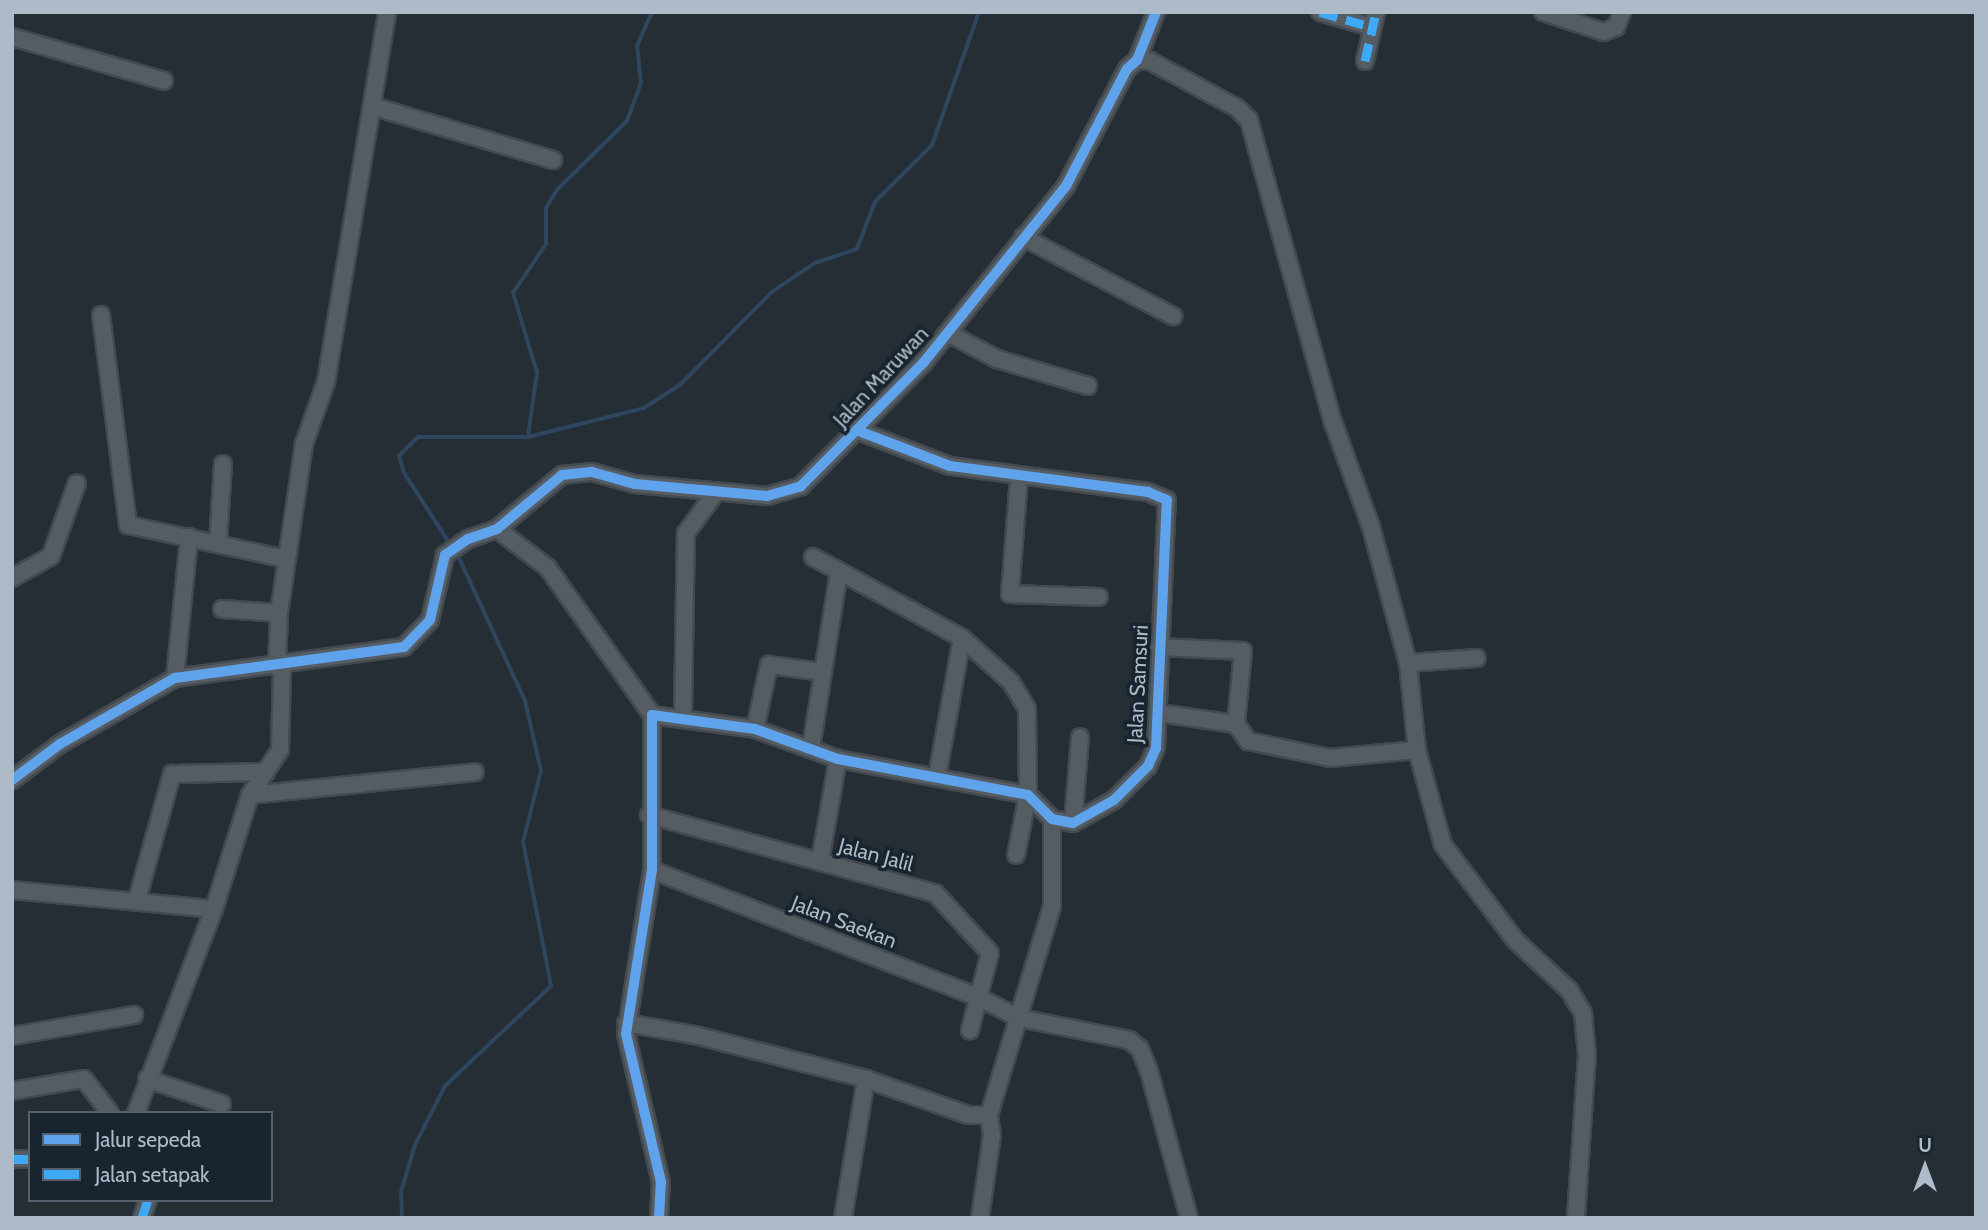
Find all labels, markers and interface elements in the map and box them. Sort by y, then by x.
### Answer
street label: Jalan Maruwan [828,321,934,433]
street label: Jalan Samsuri [1122,624,1154,744]
street label: Jalan Jalil [836,833,916,877]
street label: Jalan Saekan [788,890,900,954]
legend [28,1111,273,1202]
text: Jalur sepeda [95,1127,201,1152]
north arrow [1890,1132,1960,1202]
text: U [1918,1134,1932,1157]
text: Jalan setapak [95,1162,210,1187]

